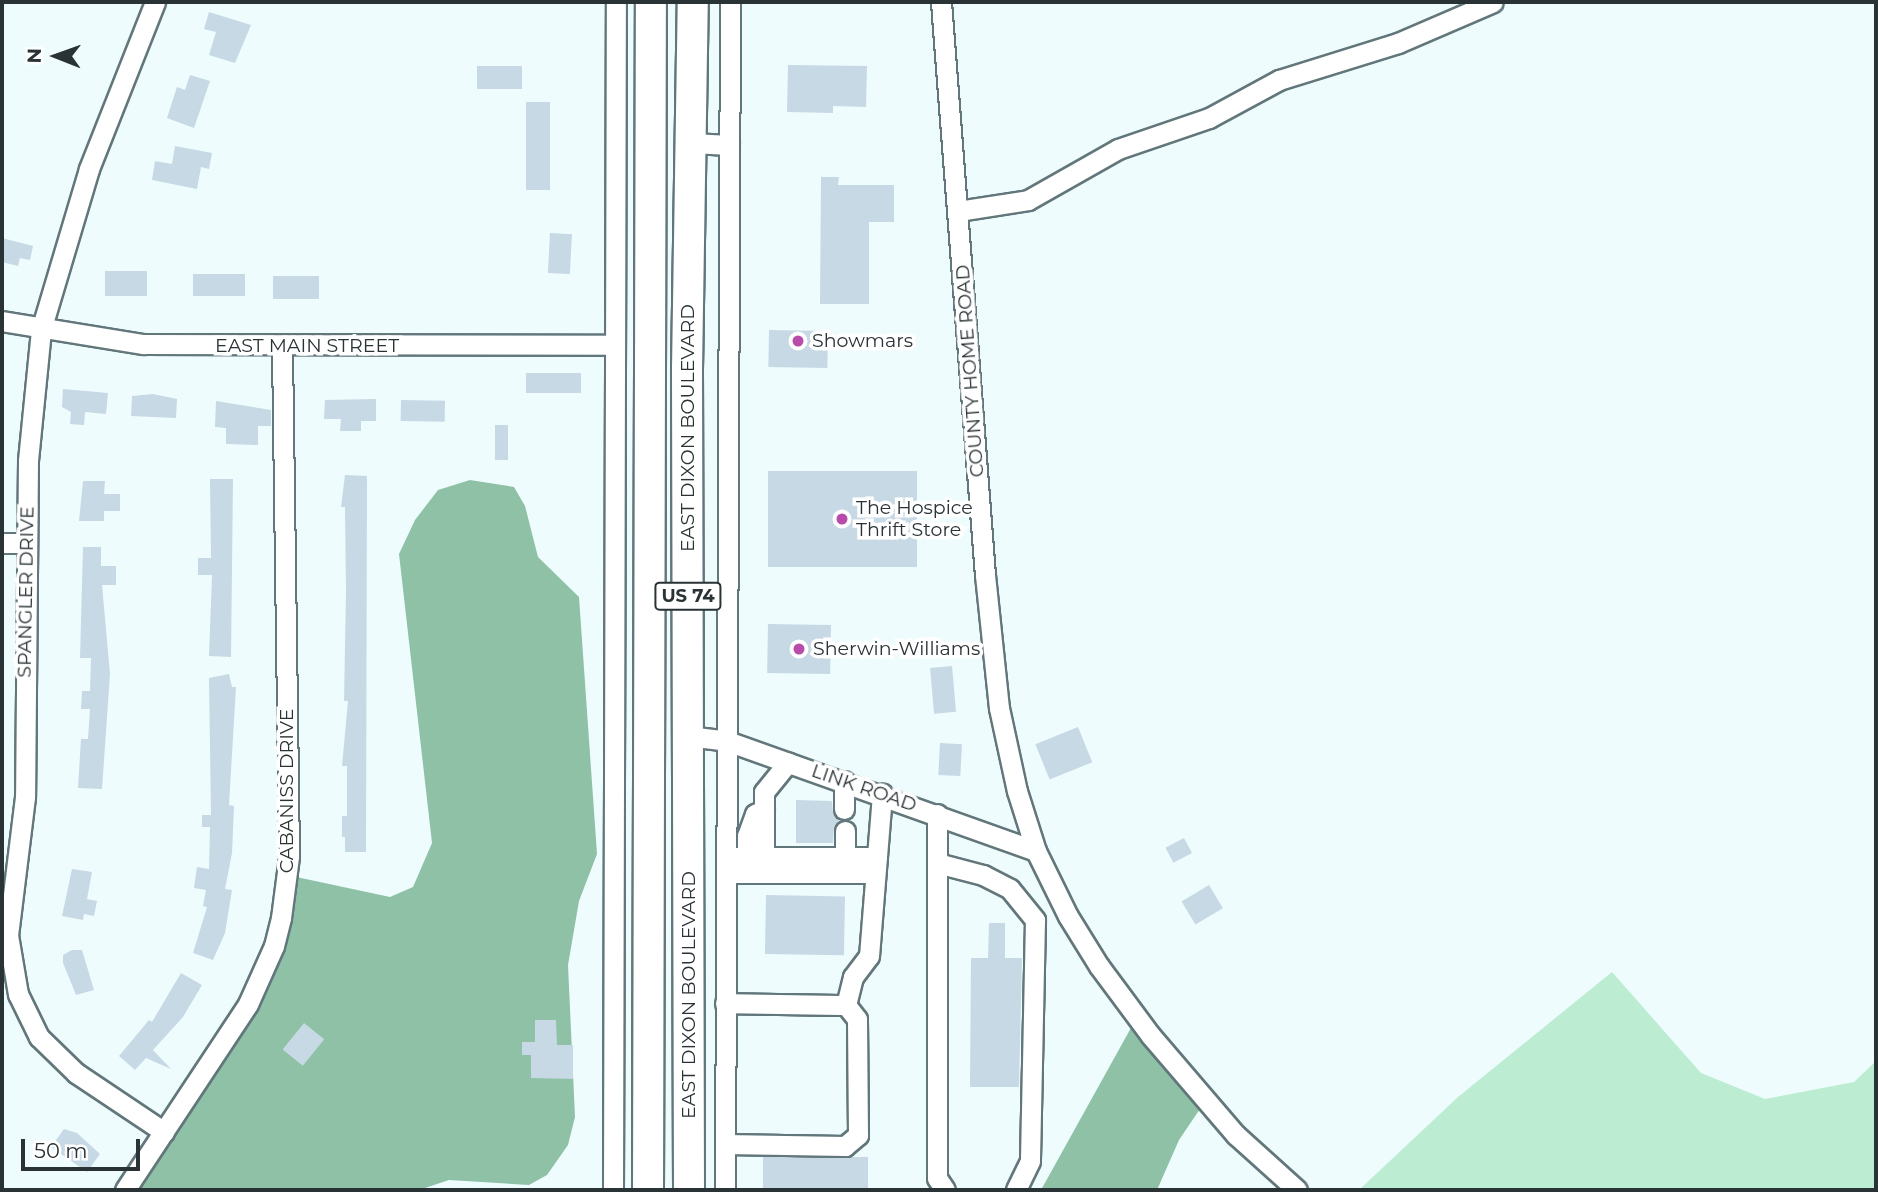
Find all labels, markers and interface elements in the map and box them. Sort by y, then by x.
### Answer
north arrow [21,21,91,91]
text: N [23,48,46,64]
street label: COUNTY HOME ROAD [951,264,989,478]
street label: EAST DIXON BOULEVARD [677,304,699,552]
place label: Showmars [812,330,913,352]
marker: Showmars [790,333,806,349]
street label: EAST MAIN STREET [215,335,399,357]
place label: The Hospice Thrift Store [856,497,973,541]
street label: SPANGLER DRIVE [13,506,39,678]
marker: The Hospice Thrift Store [834,511,850,527]
road number: US 74 [653,582,723,610]
place label: Sherwin-Williams [813,638,980,660]
marker: Sherwin-Williams [791,641,807,657]
street label: CABANISS DRIVE [276,709,298,873]
street label: LINK ROAD [808,759,920,817]
street label: EAST DIXON BOULEVARD [678,871,700,1119]
scale bar [24,1126,144,1170]
text: 50 m [34,1138,88,1163]

